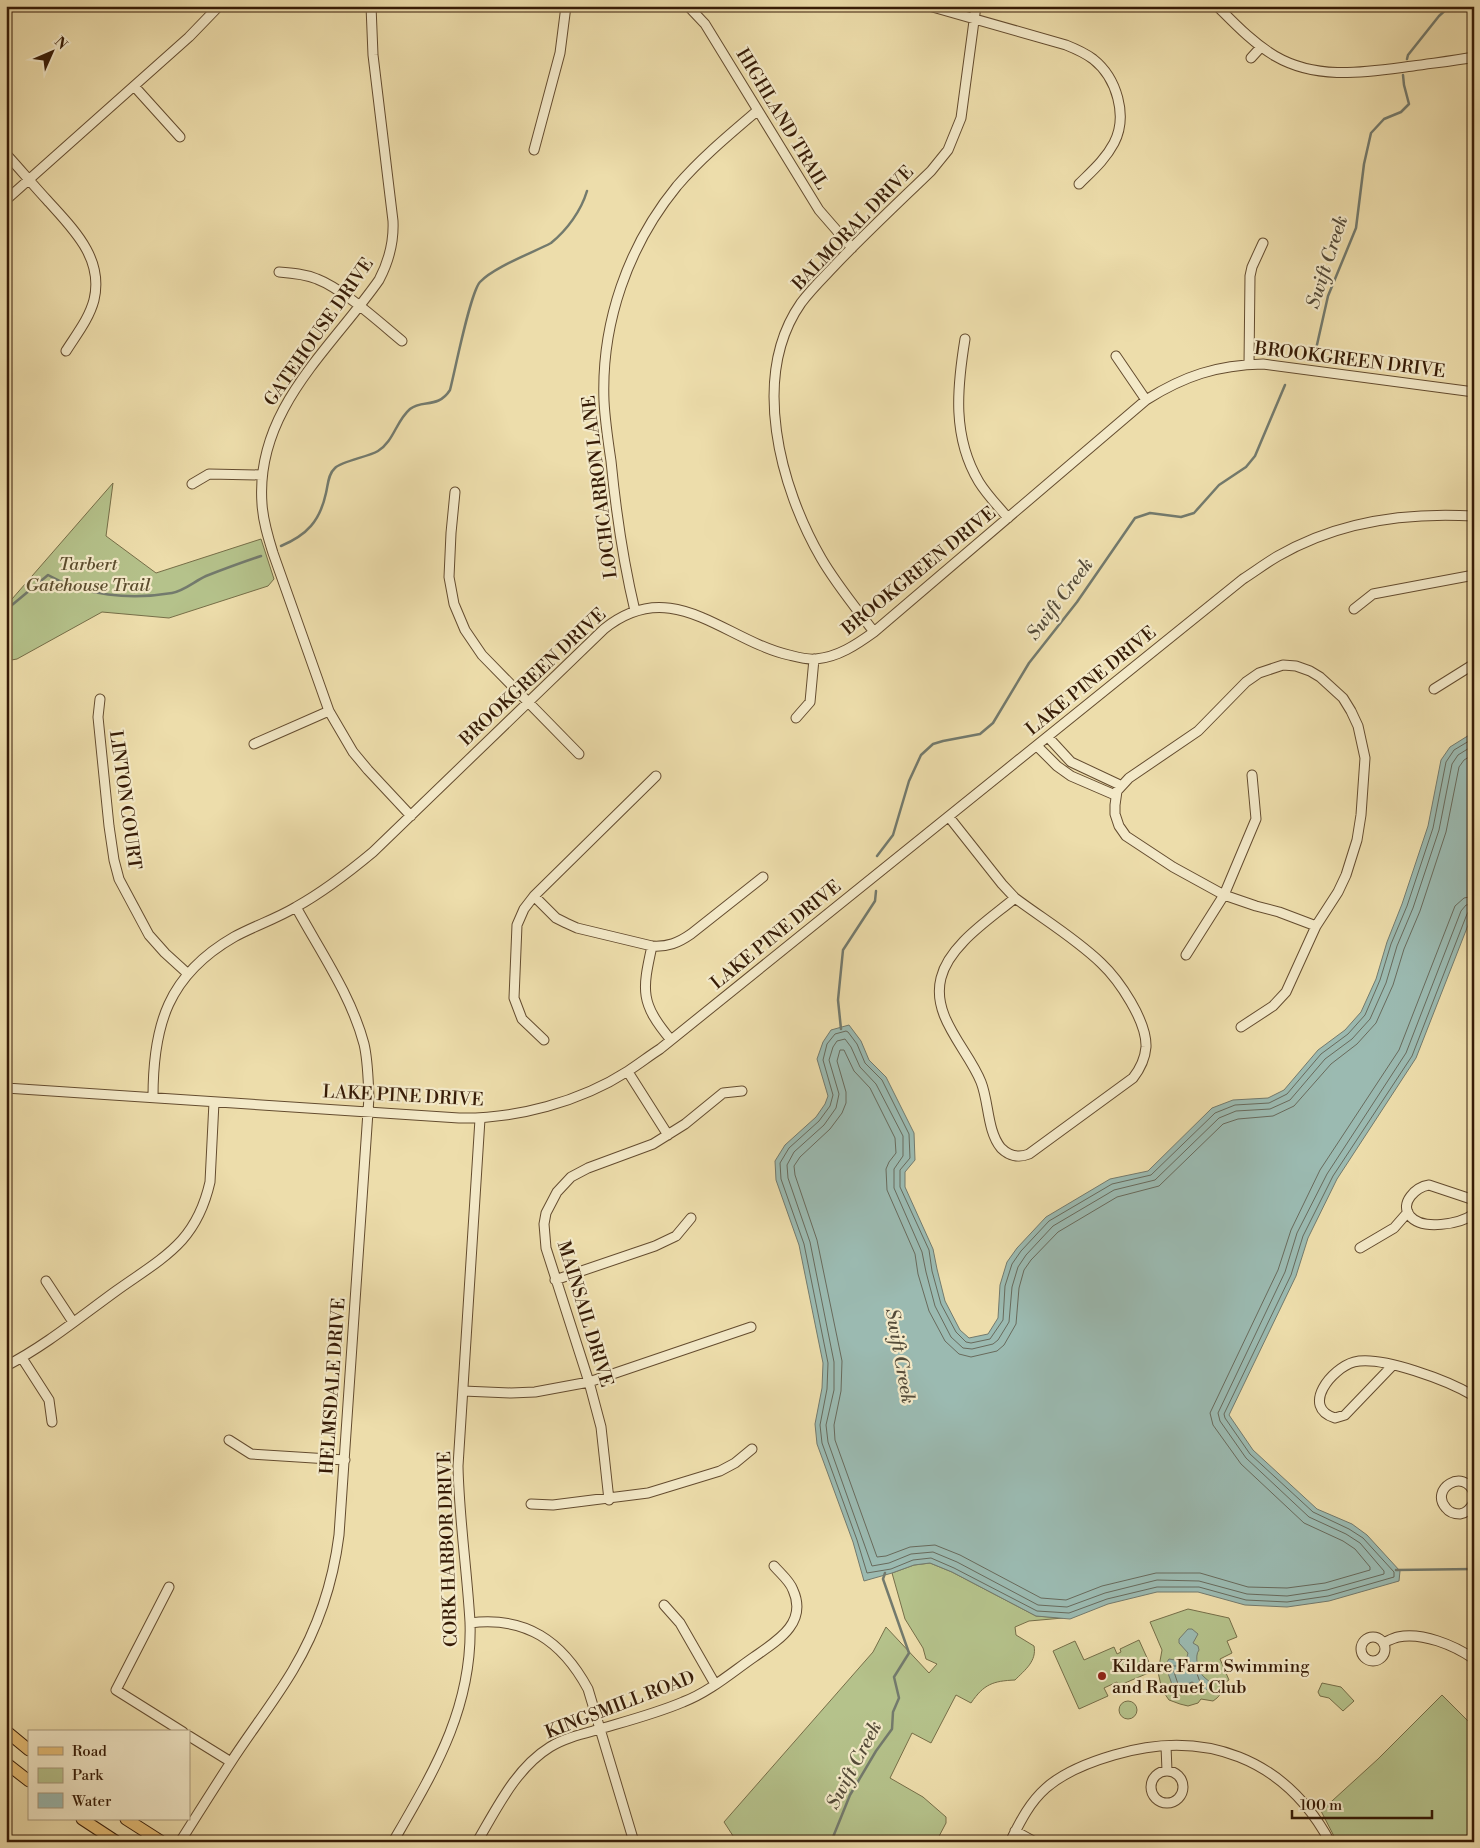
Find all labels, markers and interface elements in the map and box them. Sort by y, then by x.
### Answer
north arrow [28,28,78,78]
text: N [50,33,71,54]
street label: HIGHLAND TRAIL [731,44,833,194]
street label: BALMORAL DRIVE [787,161,919,296]
water label: Swift Creek [1301,212,1353,312]
street label: GATEHOUSE DRIVE [259,253,379,411]
street label: BROOKGREEN DRIVE [1252,337,1447,383]
street label: LOCHCARRON LANE [577,394,623,580]
street label: BROOKGREEN DRIVE [836,502,1001,641]
park label: Tarbert Gatehouse Trail [25,553,151,597]
water label: Swift Creek [1021,553,1099,645]
street label: BROOKGREEN DRIVE [454,603,611,752]
street label: LAKE PINE DRIVE [1021,621,1161,741]
street label: LINTON COURT [104,729,146,871]
street label: LAKE PINE DRIVE [706,875,846,995]
street label: LAKE PINE DRIVE [322,1080,484,1112]
street label: MAINSAIL DRIVE [552,1238,618,1390]
street label: HELMSDALE DRIVE [315,1297,351,1475]
water label: Swift Creek [880,1306,920,1406]
street label: CORK HARBOR DRIVE [433,1451,463,1647]
place label: Kildare Farm Swimming and Raquet Club [1112,1655,1310,1699]
street label: KINGSMILL ROAD [542,1666,698,1744]
marker: Kildare Farm Swimming and Raquet Club [1096,1670,1108,1682]
water label: Swift Creek [821,1717,887,1813]
legend [28,1730,190,1820]
text: Road [72,1742,107,1761]
text: Park [72,1766,104,1785]
scale bar [1292,1788,1432,1820]
text: Water [71,1792,112,1811]
text: 100 m [1300,1796,1342,1815]

